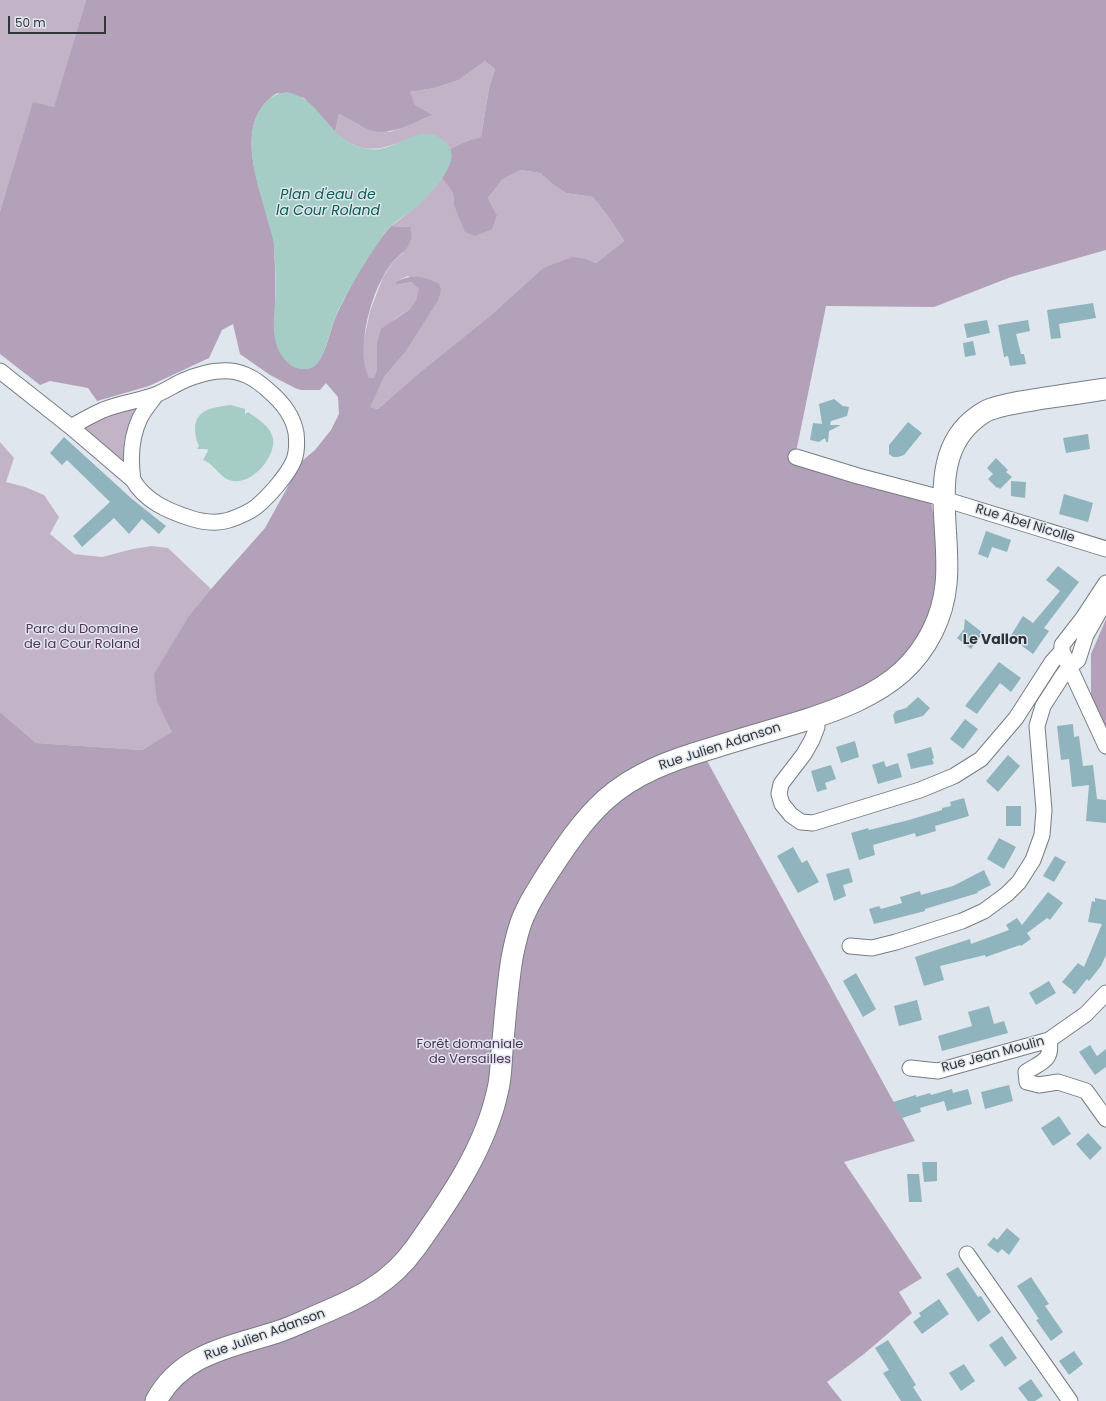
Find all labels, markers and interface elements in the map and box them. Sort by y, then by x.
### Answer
scale bar [10,8,108,34]
text: 50 m [15,14,46,31]
water label: Plan d'eau de la Cour Roland [276,187,380,220]
street label: Rue Abel Nicolle [973,501,1077,547]
park label: Parc du Domaine de la Cour Roland [24,622,140,653]
district label: Le Vallon [963,632,1027,648]
street label: Rue Julien Adanson [657,720,783,774]
street label: Rue Jean Moulin [940,1034,1046,1076]
park label: Forêt domaniale de Versailles [417,1037,523,1068]
street label: Rue Julien Adanson [203,1306,327,1364]

